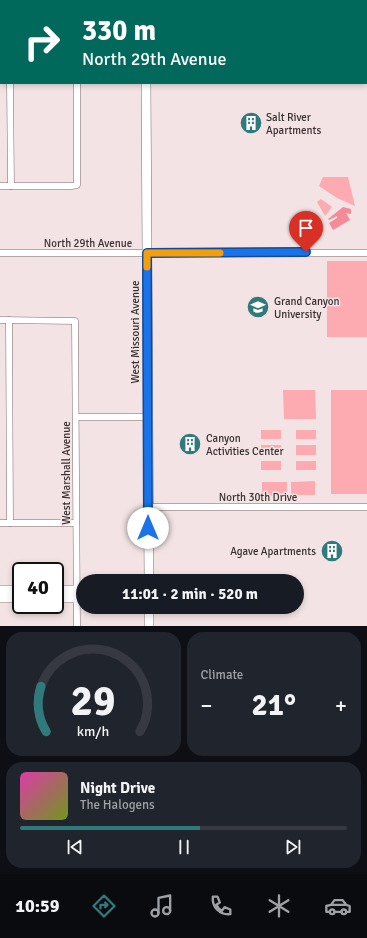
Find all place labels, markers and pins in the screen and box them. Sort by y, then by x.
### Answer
building icon: Salt River Apartments [238,110,264,136]
place label: Salt River Apartments [266,111,321,137]
pin [289,211,323,252]
school or university icon: Grand Canyon University [245,294,271,320]
place label: Grand Canyon University [274,295,340,321]
building icon: Canyon Activities Center [177,431,203,457]
place label: Canyon Activities Center [206,432,283,458]
building icon: Agave Apartments [319,538,345,564]
place label: Agave Apartments [230,545,316,558]

